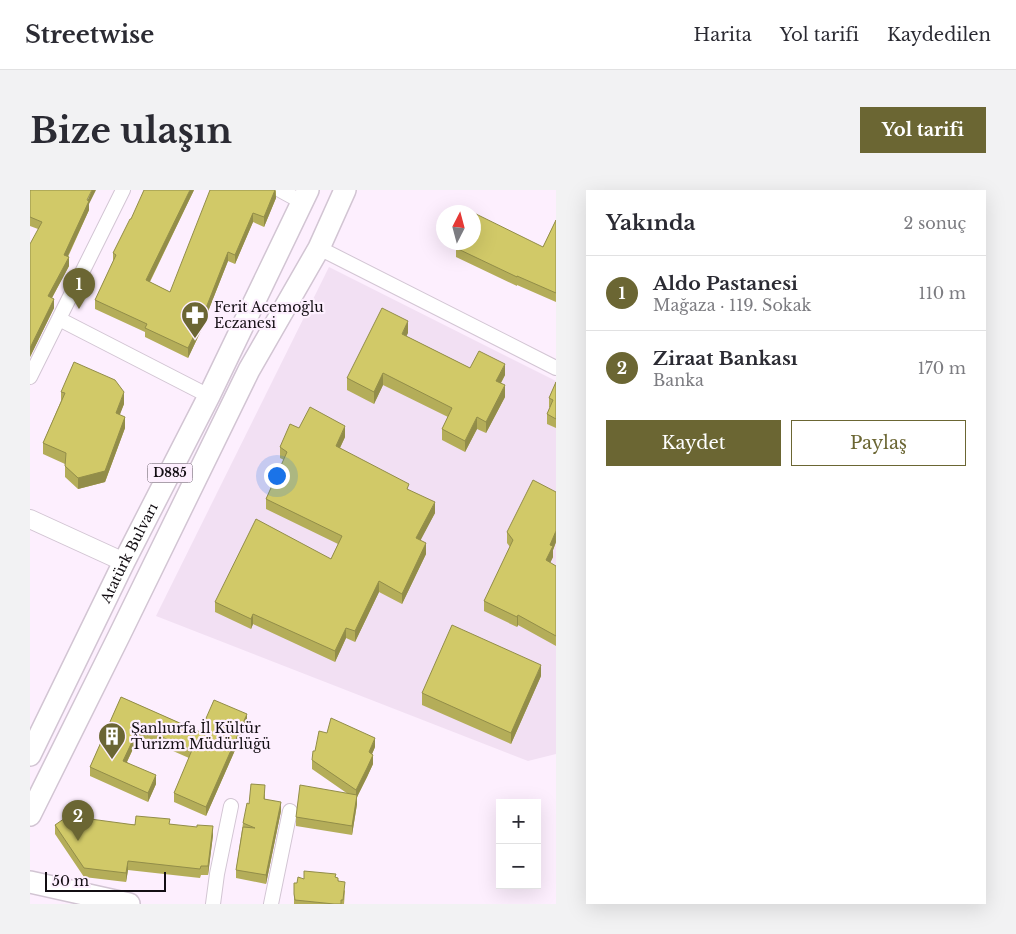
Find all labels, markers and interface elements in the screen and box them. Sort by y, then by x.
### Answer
text: Streetwise [25,20,154,49]
text: Harita [694,24,752,46]
text: Yol tarifi [780,24,859,46]
text: Kaydedilen [887,24,991,46]
button: Yol tarifi [860,107,986,153]
text: Bize ulaşın [30,109,232,152]
north arrow [436,205,481,250]
text: Yakında [606,210,696,236]
text: 2 sonuç [904,213,966,233]
pin: 1 [63,268,95,309]
text: Aldo Pastanesi [653,272,798,295]
text: 1 [619,283,625,303]
text: 110 m [919,283,966,303]
text: Mağaza · 119. Sokak [653,295,811,315]
place label: Ferit Acemoğlu Eczanesi [214,298,324,332]
pharmacy icon: Ferit Acemoğlu Eczanesi [180,300,210,339]
text: Ziraat Bankası [653,347,798,370]
text: 2 [617,358,627,378]
text: 170 m [918,358,966,378]
text: Banka [653,370,704,390]
button: Kaydet [606,420,781,466]
button: Paylaş [791,420,966,466]
your location [264,463,290,489]
road number: D885 [148,464,192,482]
street label: Atatürk Bulvarı [96,500,162,607]
place label: Şanlıurfa İl Kültür Turizm Müdürlüğü [131,719,271,753]
building icon: Şanlıurfa İl Kültür Turizm Müdürlüğü [97,721,127,760]
map controls [496,799,541,889]
button: + [496,799,541,844]
pin: 2 [62,800,94,841]
button: − [496,844,541,889]
scale bar [45,869,166,892]
text: 50 m [52,872,89,890]

